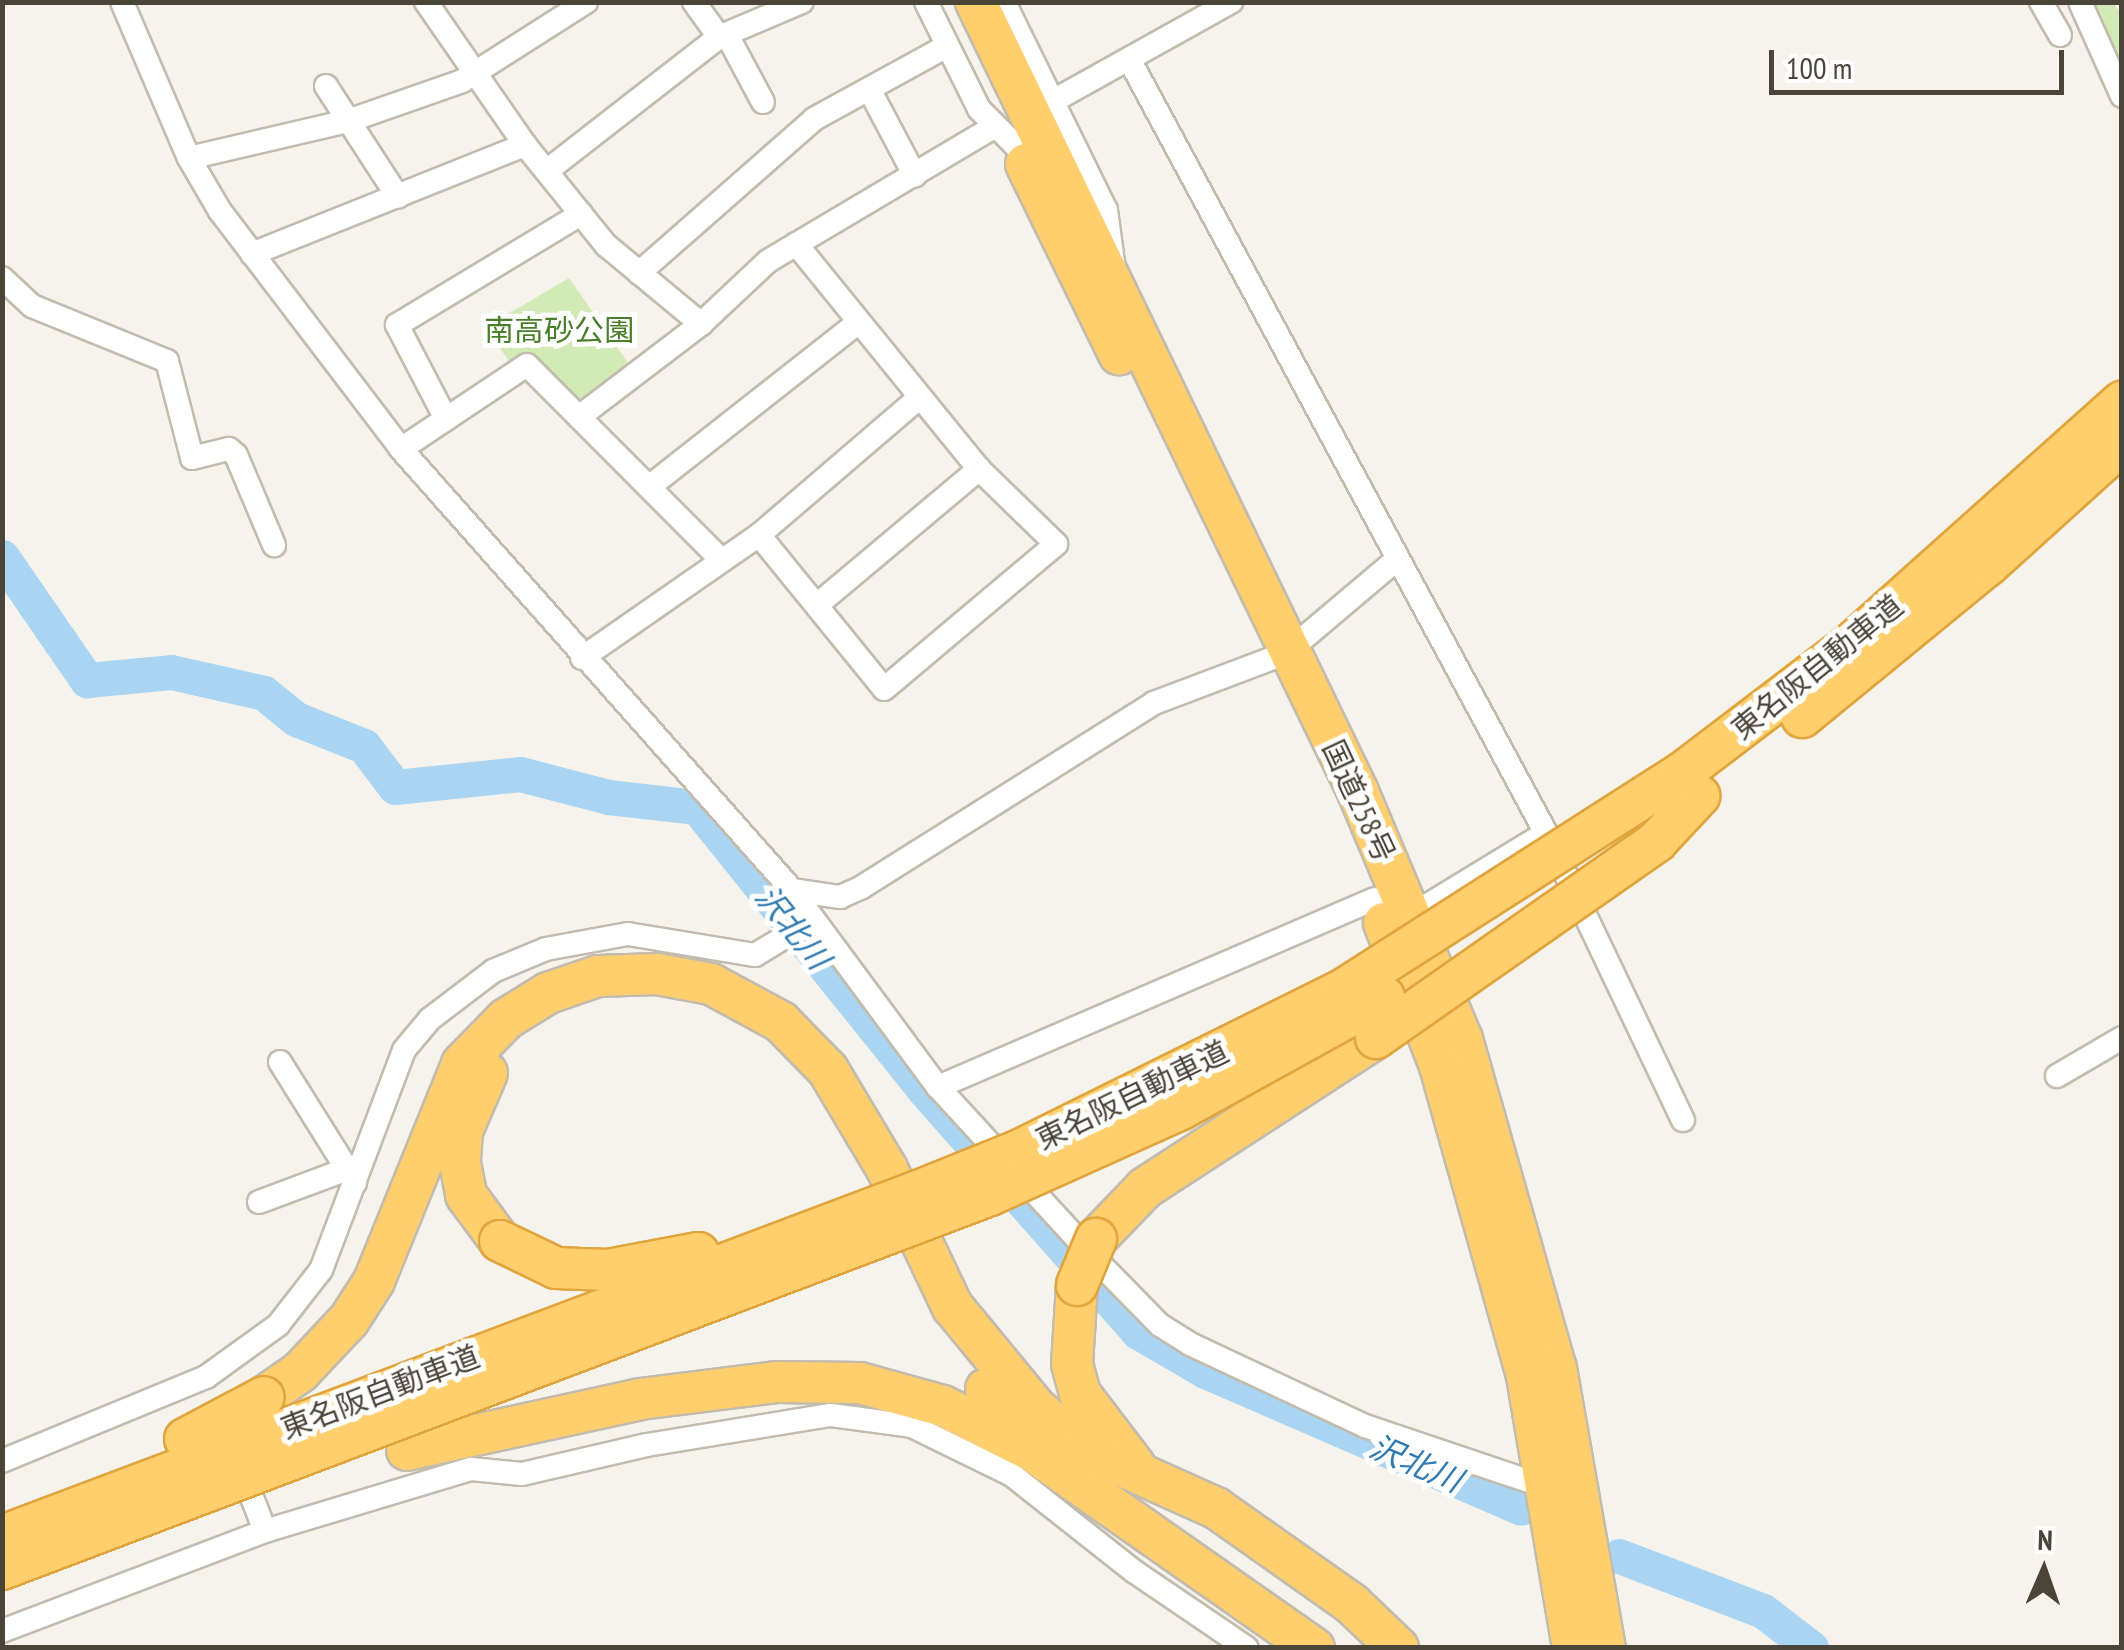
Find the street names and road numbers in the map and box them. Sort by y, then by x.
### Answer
street label: 東名阪自動車道 [1724,587,1910,747]
street label: 国道258号 [1315,734,1403,868]
street label: 東名阪自動車道 [1030,1033,1234,1157]
street label: 東名阪自動車道 [276,1338,484,1446]

